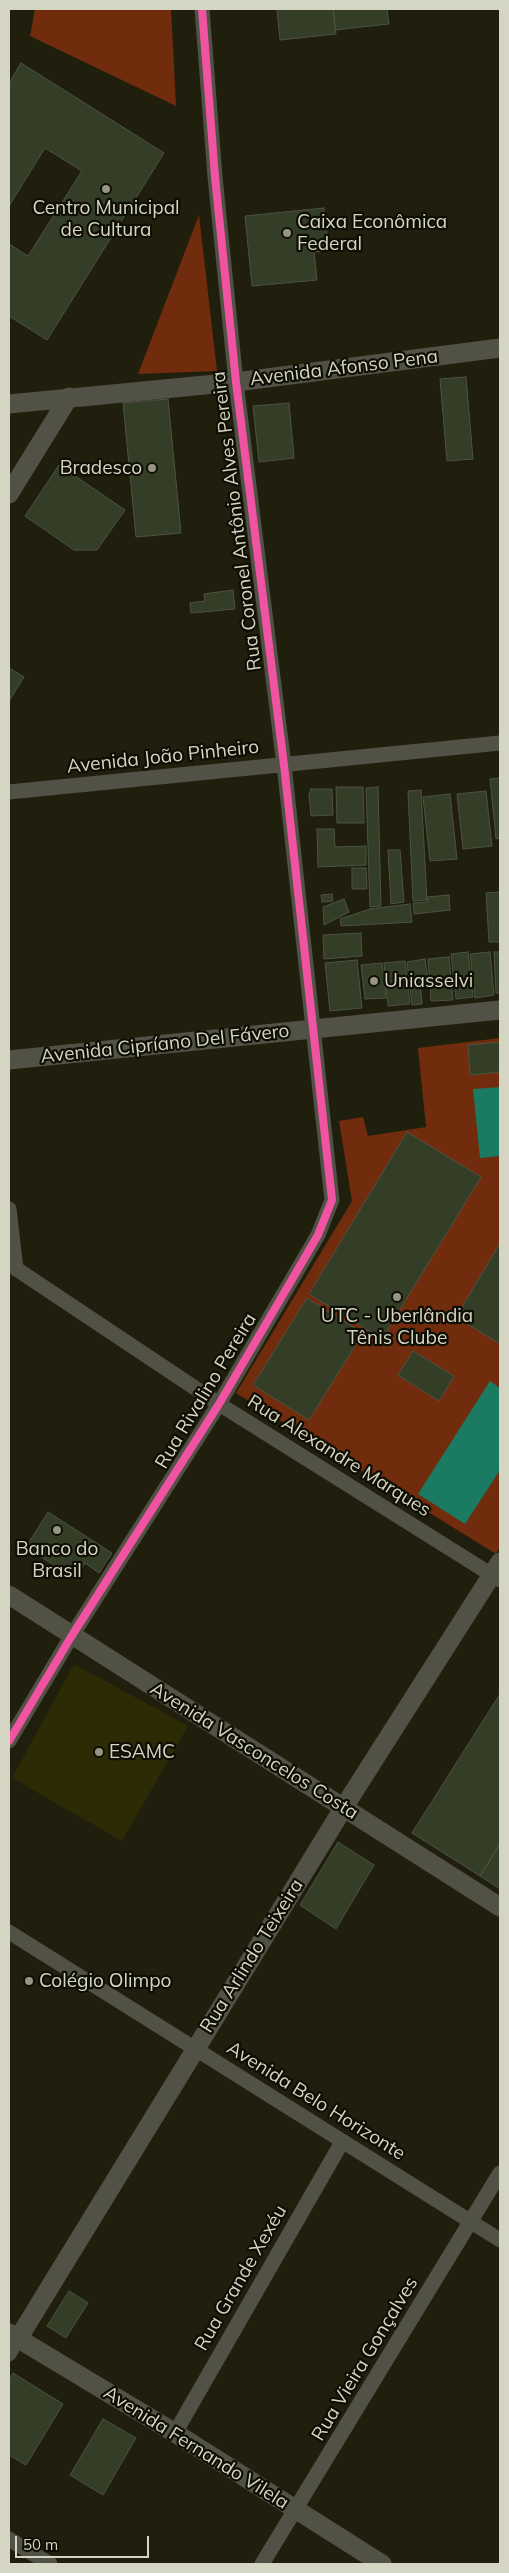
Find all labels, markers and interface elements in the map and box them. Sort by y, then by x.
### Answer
marker: Centro Municipal de Cultura [100,183,112,195]
place label: Centro Municipal de Cultura [32,197,180,241]
place label: Caixa Econômica Federal [297,211,447,255]
marker: Caixa Econômica Federal [281,227,293,239]
street label: Avenida Afonso Pena [249,345,439,391]
street label: Rua Coronel Antônio Alves Pereira [207,370,267,672]
place label: Bradesco [60,457,142,479]
marker: Bradesco [146,462,158,474]
street label: Avenida João Pinheiro [66,736,260,778]
place label: Uniasselvi [384,970,473,992]
marker: Uniasselvi [368,975,380,987]
street label: Avenida Cipríano Del Fávero [40,1020,290,1068]
marker: UTC - Uberlândia Tênis Clube [391,1291,403,1303]
place label: UTC - Uberlândia Tênis Clube [321,1305,473,1349]
street label: Rua Rivalino Pereira [151,1309,261,1473]
street label: Rua Alexandre Marques [243,1390,435,1522]
marker: Banco do Brasil [51,1524,63,1536]
place label: Banco do Brasil [16,1538,98,1582]
street label: Avenida Vasconcelos Costa [146,1677,362,1825]
place label: ESAMC [109,1741,175,1763]
marker: ESAMC [93,1746,105,1758]
street label: Rua Arlindo Teixeira [196,1875,308,2037]
place label: Colégio Olimpo [39,1970,171,1992]
marker: Colégio Olimpo [23,1975,35,1987]
street label: Avenida Belo Horizonte [223,2037,409,2165]
street label: Rua Grande Xexéu [190,2201,292,2355]
street label: Rua Vieira Gonçalves [307,2273,423,2445]
street label: Avenida Fernando Vilela [99,2382,293,2514]
scale bar [18,2526,151,2558]
text: 50 m [23,2535,58,2554]

